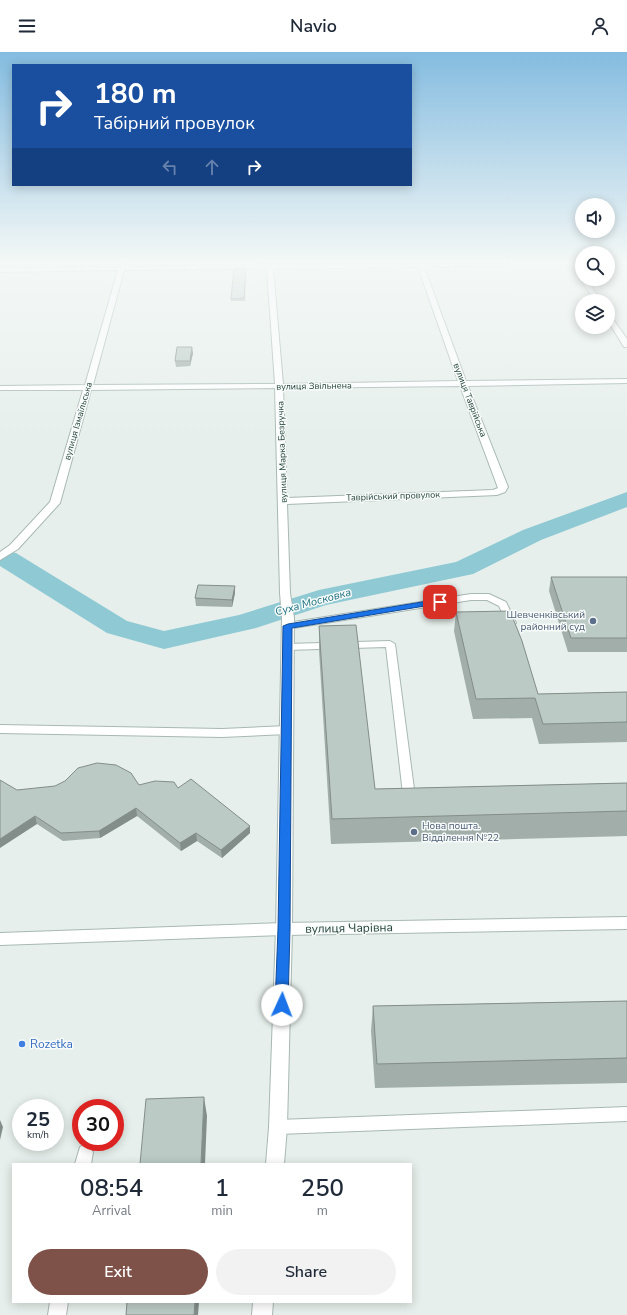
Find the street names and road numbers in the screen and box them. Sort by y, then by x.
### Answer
street label: вулиця Таврійська [450,361,490,439]
street label: вулиця Звільнена [276,379,352,393]
street label: вулиця Ізмаїльська [61,380,95,461]
street label: вулиця Марка Безручка [274,401,290,503]
street label: Таврійський провулок [346,488,440,504]
street label: вулиця Чарівна [305,919,393,937]

